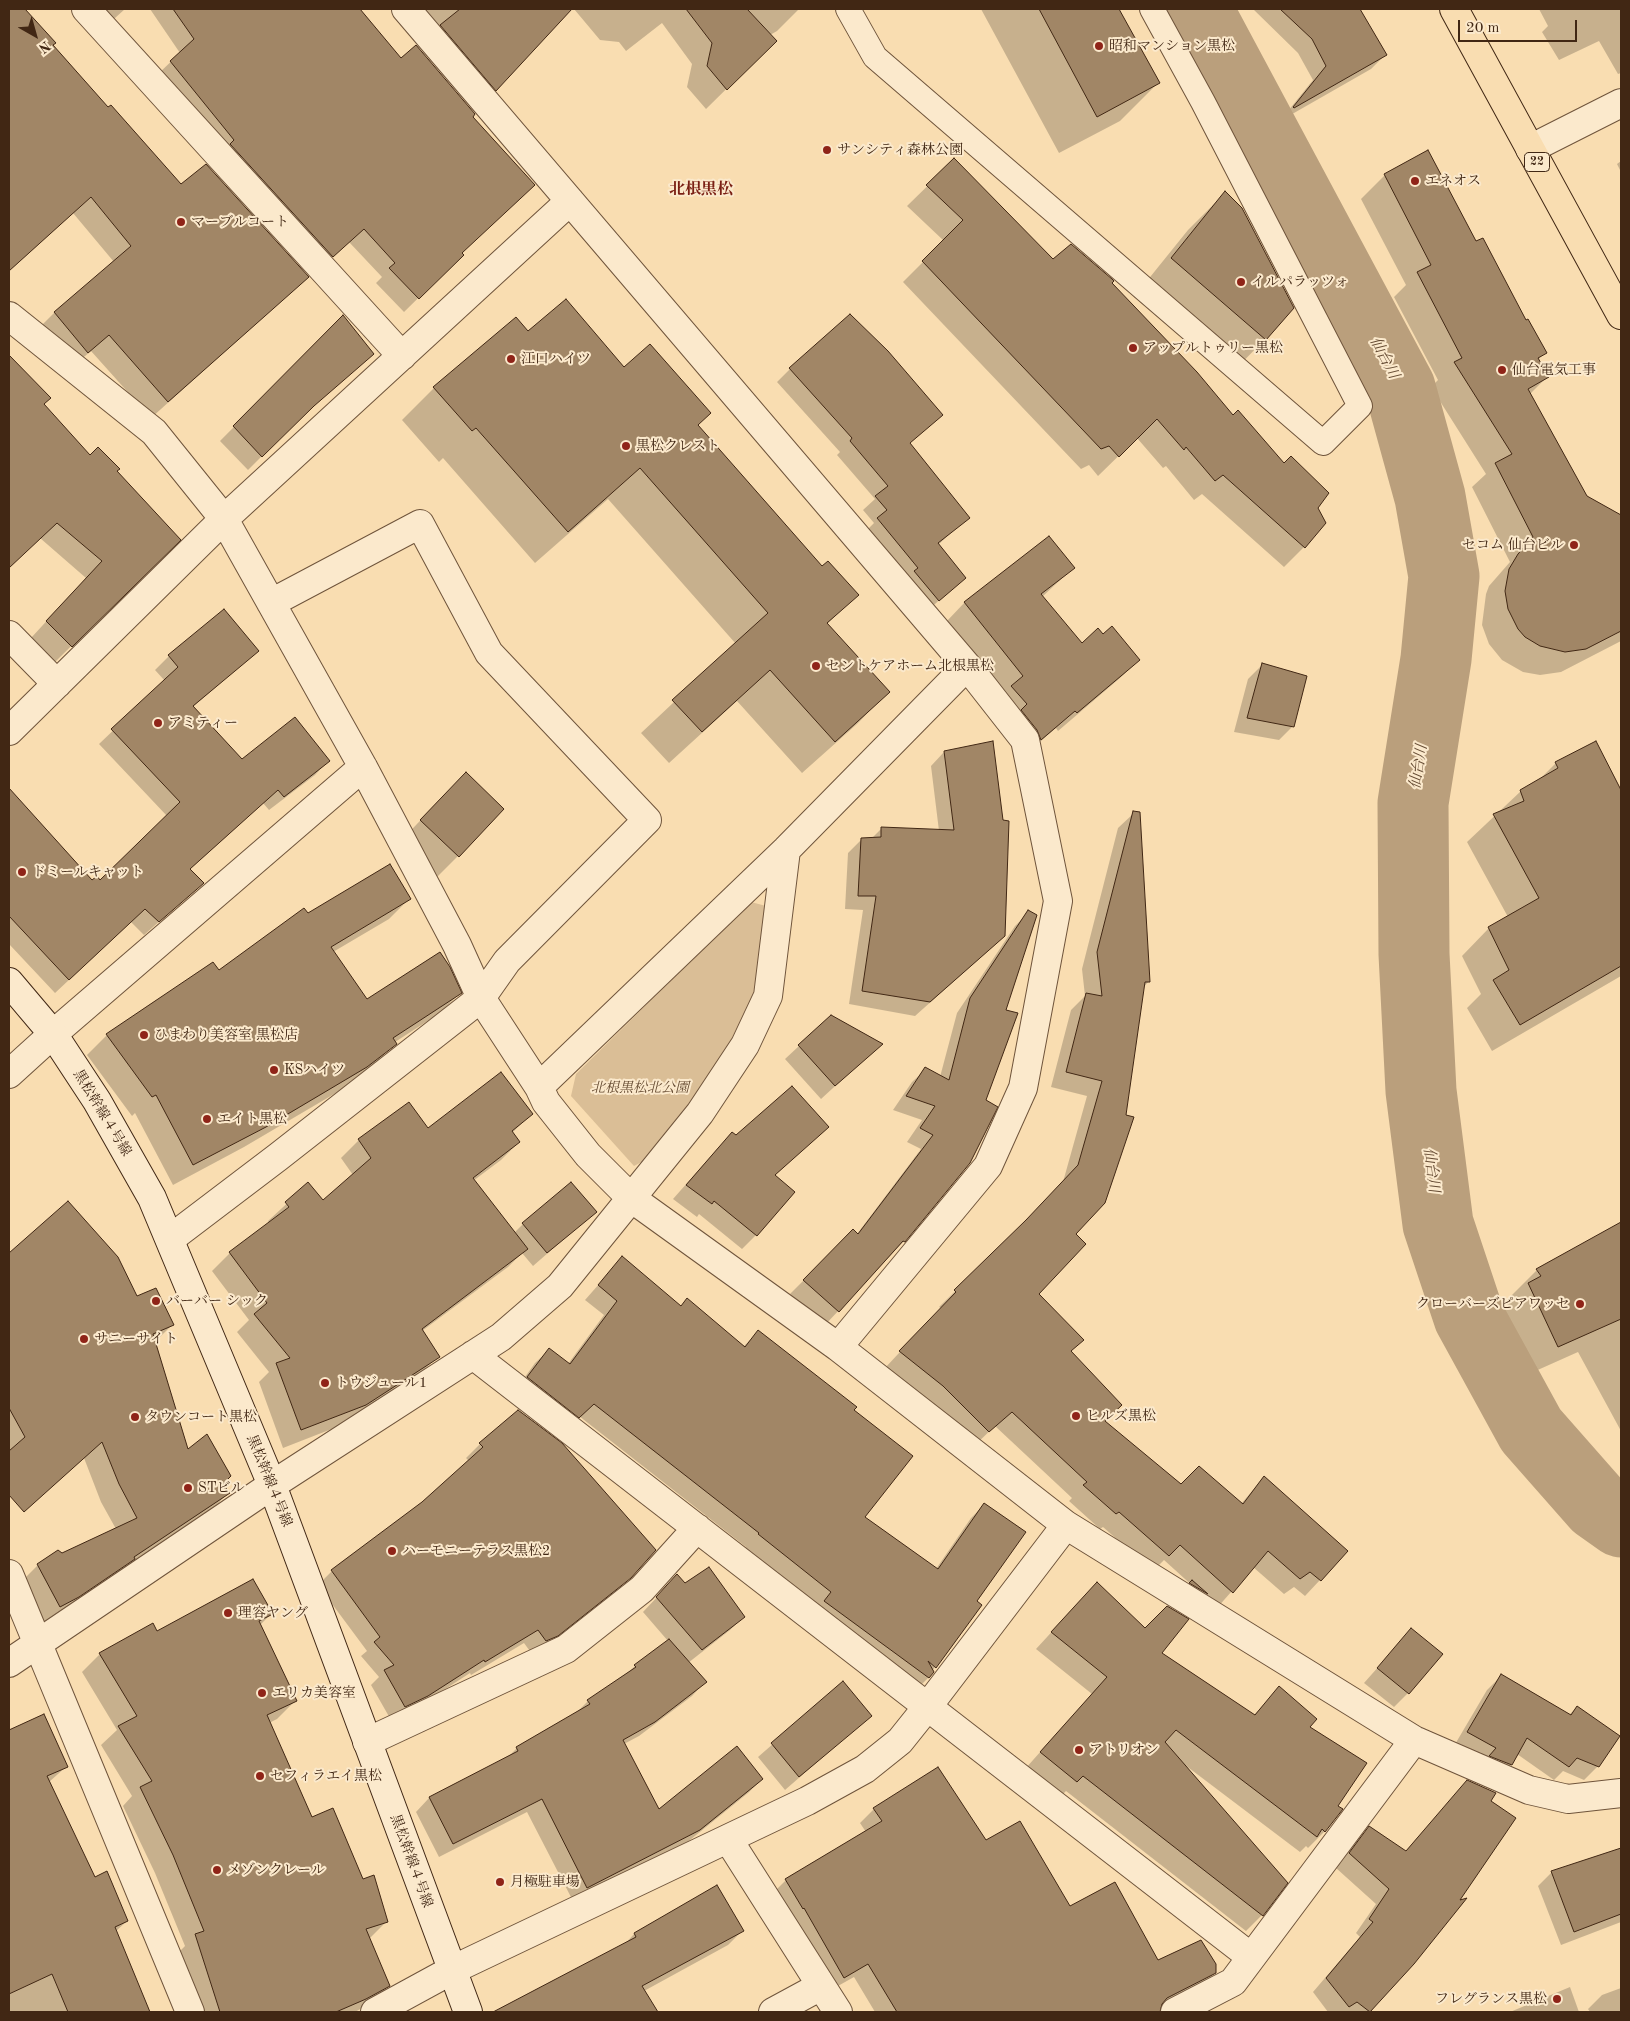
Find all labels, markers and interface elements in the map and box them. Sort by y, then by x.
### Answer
north arrow [10,10,60,60]
scale bar [1460,10,1579,42]
text: 20 m [1466,21,1500,36]
text: N [36,38,53,56]
place label: 昭和マンション黒松 [1109,38,1235,54]
marker: 昭和マンション黒松 [1093,40,1105,52]
place label: サンシティ森林公園 [837,142,963,158]
marker: サンシティ森林公園 [821,144,833,156]
road number: 22 [1524,152,1550,172]
place label: エネオス [1425,173,1481,189]
marker: エネオス [1409,175,1421,187]
district label: 北根黒松 [669,180,733,200]
place label: マーブルコート [191,214,289,230]
marker: マーブルコート [175,216,187,228]
place label: イルパラッツォ [1251,274,1349,290]
marker: イルパラッツォ [1235,276,1247,288]
water label: 仙台川 [1365,334,1403,382]
place label: アップルトゥリー黒松 [1143,340,1283,356]
marker: アップルトゥリー黒松 [1127,342,1139,354]
place label: 江口ハイツ [521,351,591,367]
marker: 江口ハイツ [505,353,517,365]
place label: 仙台電気工事 [1512,362,1596,378]
marker: 仙台電気工事 [1496,364,1508,376]
place label: 黒松クレスト [636,438,720,454]
marker: 黒松クレスト [620,440,632,452]
place label: セコム 仙台ビル [1462,537,1564,553]
marker: セコム 仙台ビル [1568,539,1580,551]
place label: セントケアホーム北根黒松 [826,658,994,674]
marker: セントケアホーム北根黒松 [810,660,822,672]
place label: アミティー [168,715,238,731]
marker: アミティー [152,717,164,729]
water label: 仙台川 [1407,743,1431,791]
place label: ドミールキャット [32,864,144,880]
marker: ドミールキャット [16,866,28,878]
place label: ひまわり美容室 黒松店 [154,1027,298,1043]
marker: ひまわり美容室 黒松店 [138,1029,150,1041]
place label: KSハイツ [284,1062,345,1078]
marker: KSハイツ [268,1064,280,1076]
street label: 黒松幹線４号線 [70,1067,134,1159]
park label: 北根黒松北公園 [591,1080,689,1096]
place label: エイト黒松 [217,1111,287,1127]
marker: エイト黒松 [201,1113,213,1125]
water label: 仙台川 [1419,1147,1443,1193]
place label: バーバー シック [166,1293,268,1309]
marker: バーバー シック [150,1295,162,1307]
place label: クローバーズピアワッセ [1416,1296,1570,1312]
marker: クローバーズピアワッセ [1574,1298,1586,1310]
place label: サニーサイト [94,1331,178,1347]
marker: サニーサイト [78,1333,90,1345]
place label: トウジュール1 [335,1375,427,1391]
marker: トウジュール1 [319,1377,331,1389]
place label: ヒルズ黒松 [1086,1408,1156,1424]
place label: タウンコート黒松 [145,1409,257,1425]
marker: ヒルズ黒松 [1070,1410,1082,1422]
marker: タウンコート黒松 [129,1411,141,1423]
street label: 黒松幹線４号線 [243,1432,295,1530]
place label: STビル [198,1480,245,1496]
marker: STビル [182,1482,194,1494]
place label: ハーモニーテラス黒松2 [402,1543,550,1559]
marker: ハーモニーテラス黒松2 [386,1545,398,1557]
place label: 理容ヤング [238,1605,308,1621]
marker: 理容ヤング [222,1607,234,1619]
place label: エリカ美容室 [272,1685,356,1701]
marker: エリカ美容室 [256,1687,268,1699]
place label: アトリオン [1089,1742,1159,1758]
marker: アトリオン [1073,1744,1085,1756]
place label: セフィラエイ黒松 [270,1768,382,1784]
marker: セフィラエイ黒松 [254,1770,266,1782]
street label: 黒松幹線４号線 [386,1812,436,1910]
place label: メゾンクレール [227,1862,325,1878]
marker: メゾンクレール [211,1864,223,1876]
place label: 月極駐車場 [510,1874,580,1890]
marker: 月極駐車場 [494,1876,506,1888]
place label: フレグランス黒松 [1435,1991,1547,2007]
marker: フレグランス黒松 [1551,1993,1563,2005]

